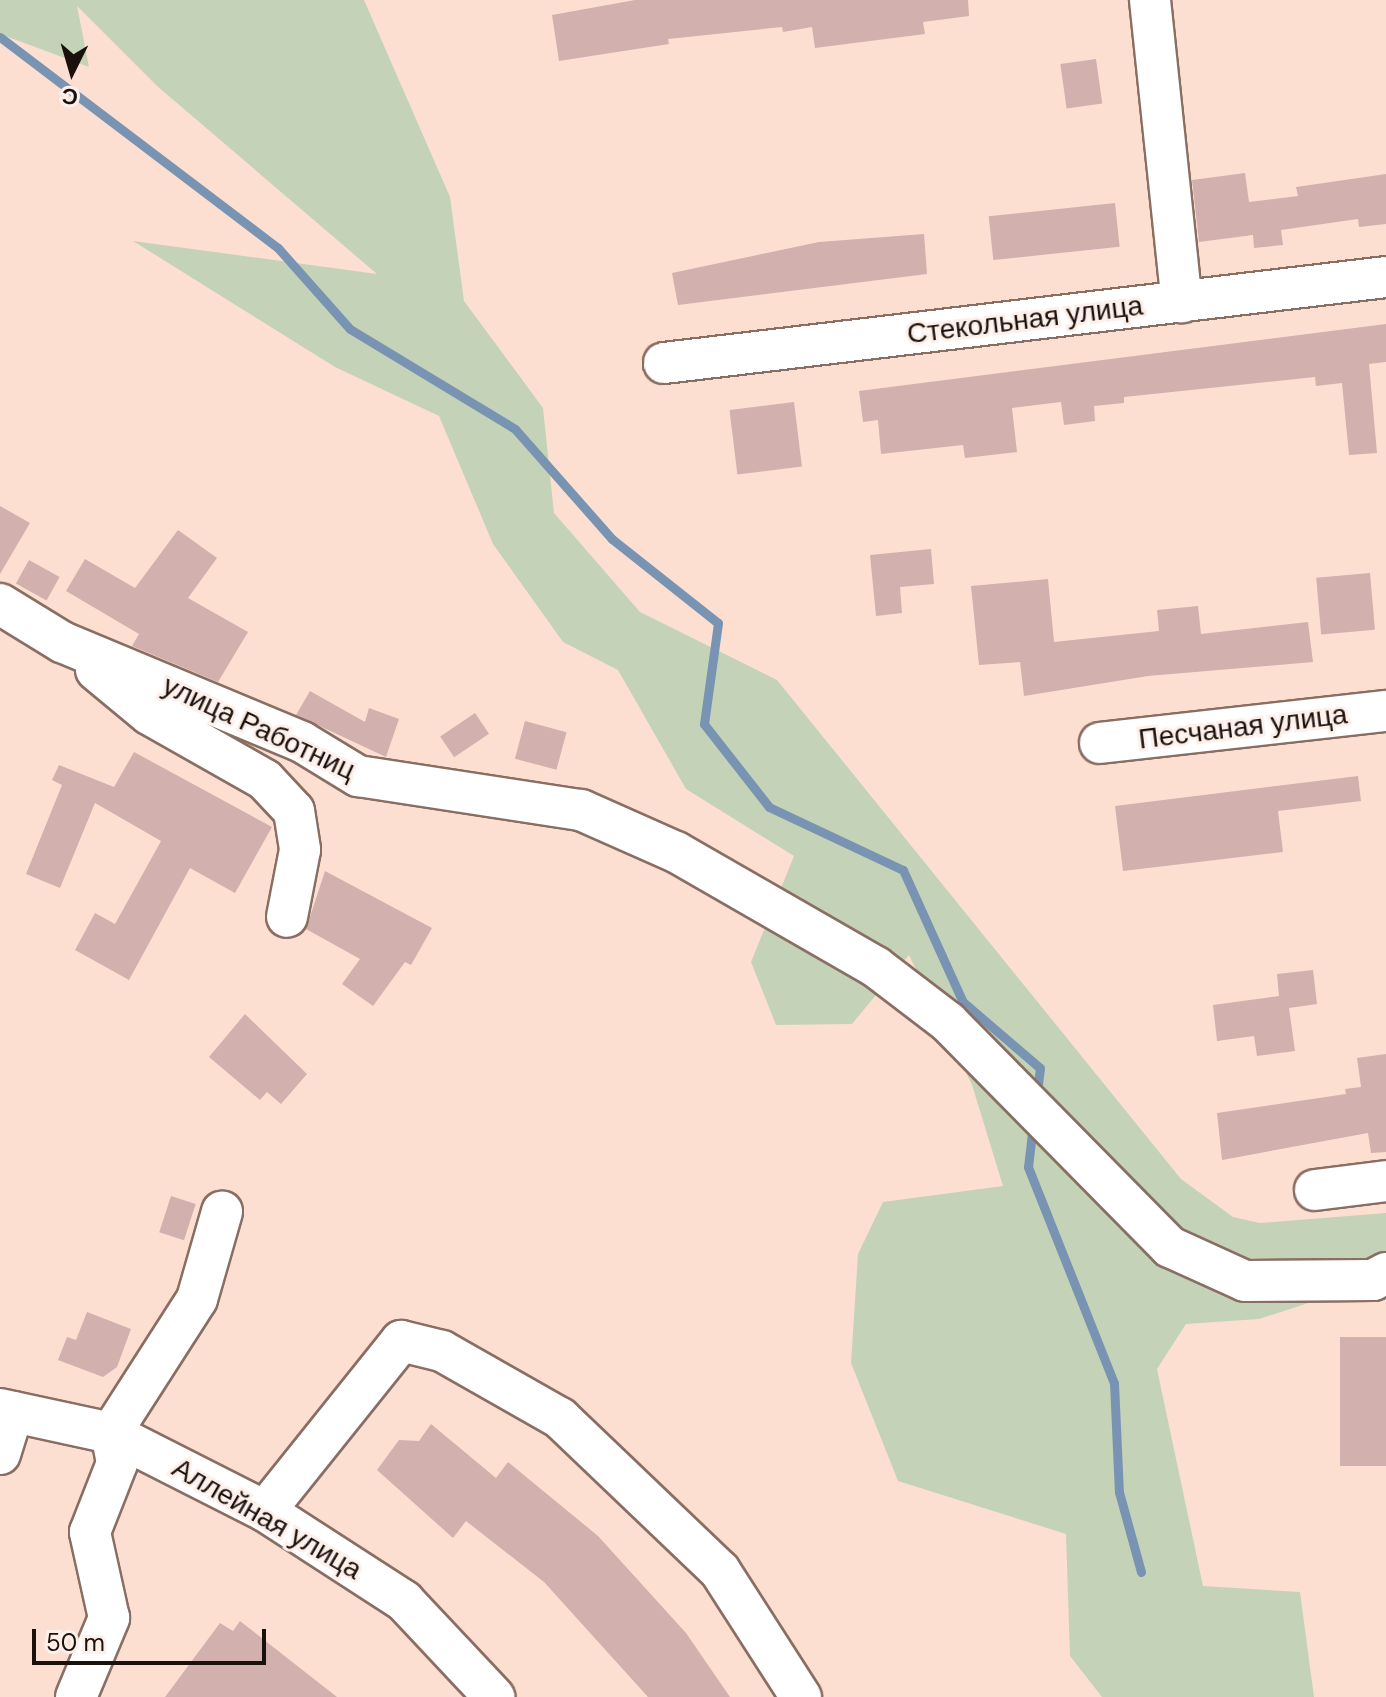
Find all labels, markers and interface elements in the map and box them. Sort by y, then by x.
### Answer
north arrow [32,32,112,112]
text: С [61,81,79,112]
street label: Стекольная улица [905,289,1145,351]
street label: улица Работниц [157,669,361,787]
street label: Песчаная улица [1137,698,1349,756]
street label: Аллейная улица [166,1451,368,1587]
scale bar [36,1613,270,1663]
text: 50 m [46,1627,105,1658]

